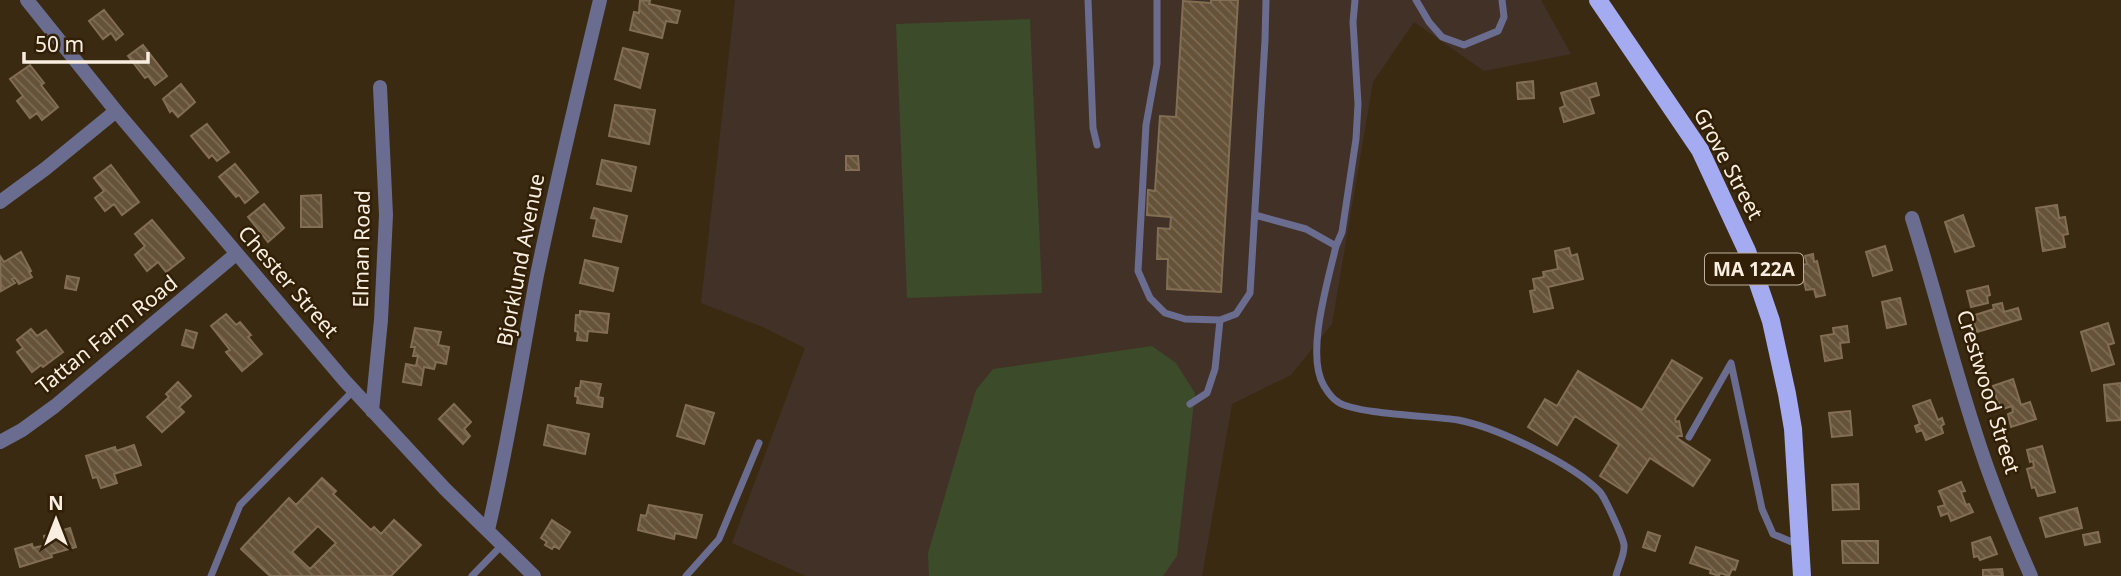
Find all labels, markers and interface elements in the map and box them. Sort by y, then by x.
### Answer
scale bar [24,21,149,65]
text: 50 m [35,30,84,58]
street label: Grove Street [1688,103,1770,225]
street label: Bjorklund Avenue [490,171,550,348]
street label: Elman Road [346,190,376,308]
street label: Chester Street [232,219,346,344]
road number: MA 122A [1705,254,1803,284]
street label: Tattan Farm Road [30,269,183,400]
street label: Crestwood Street [1951,306,2027,477]
north arrow [21,485,91,555]
text: N [48,490,64,516]

